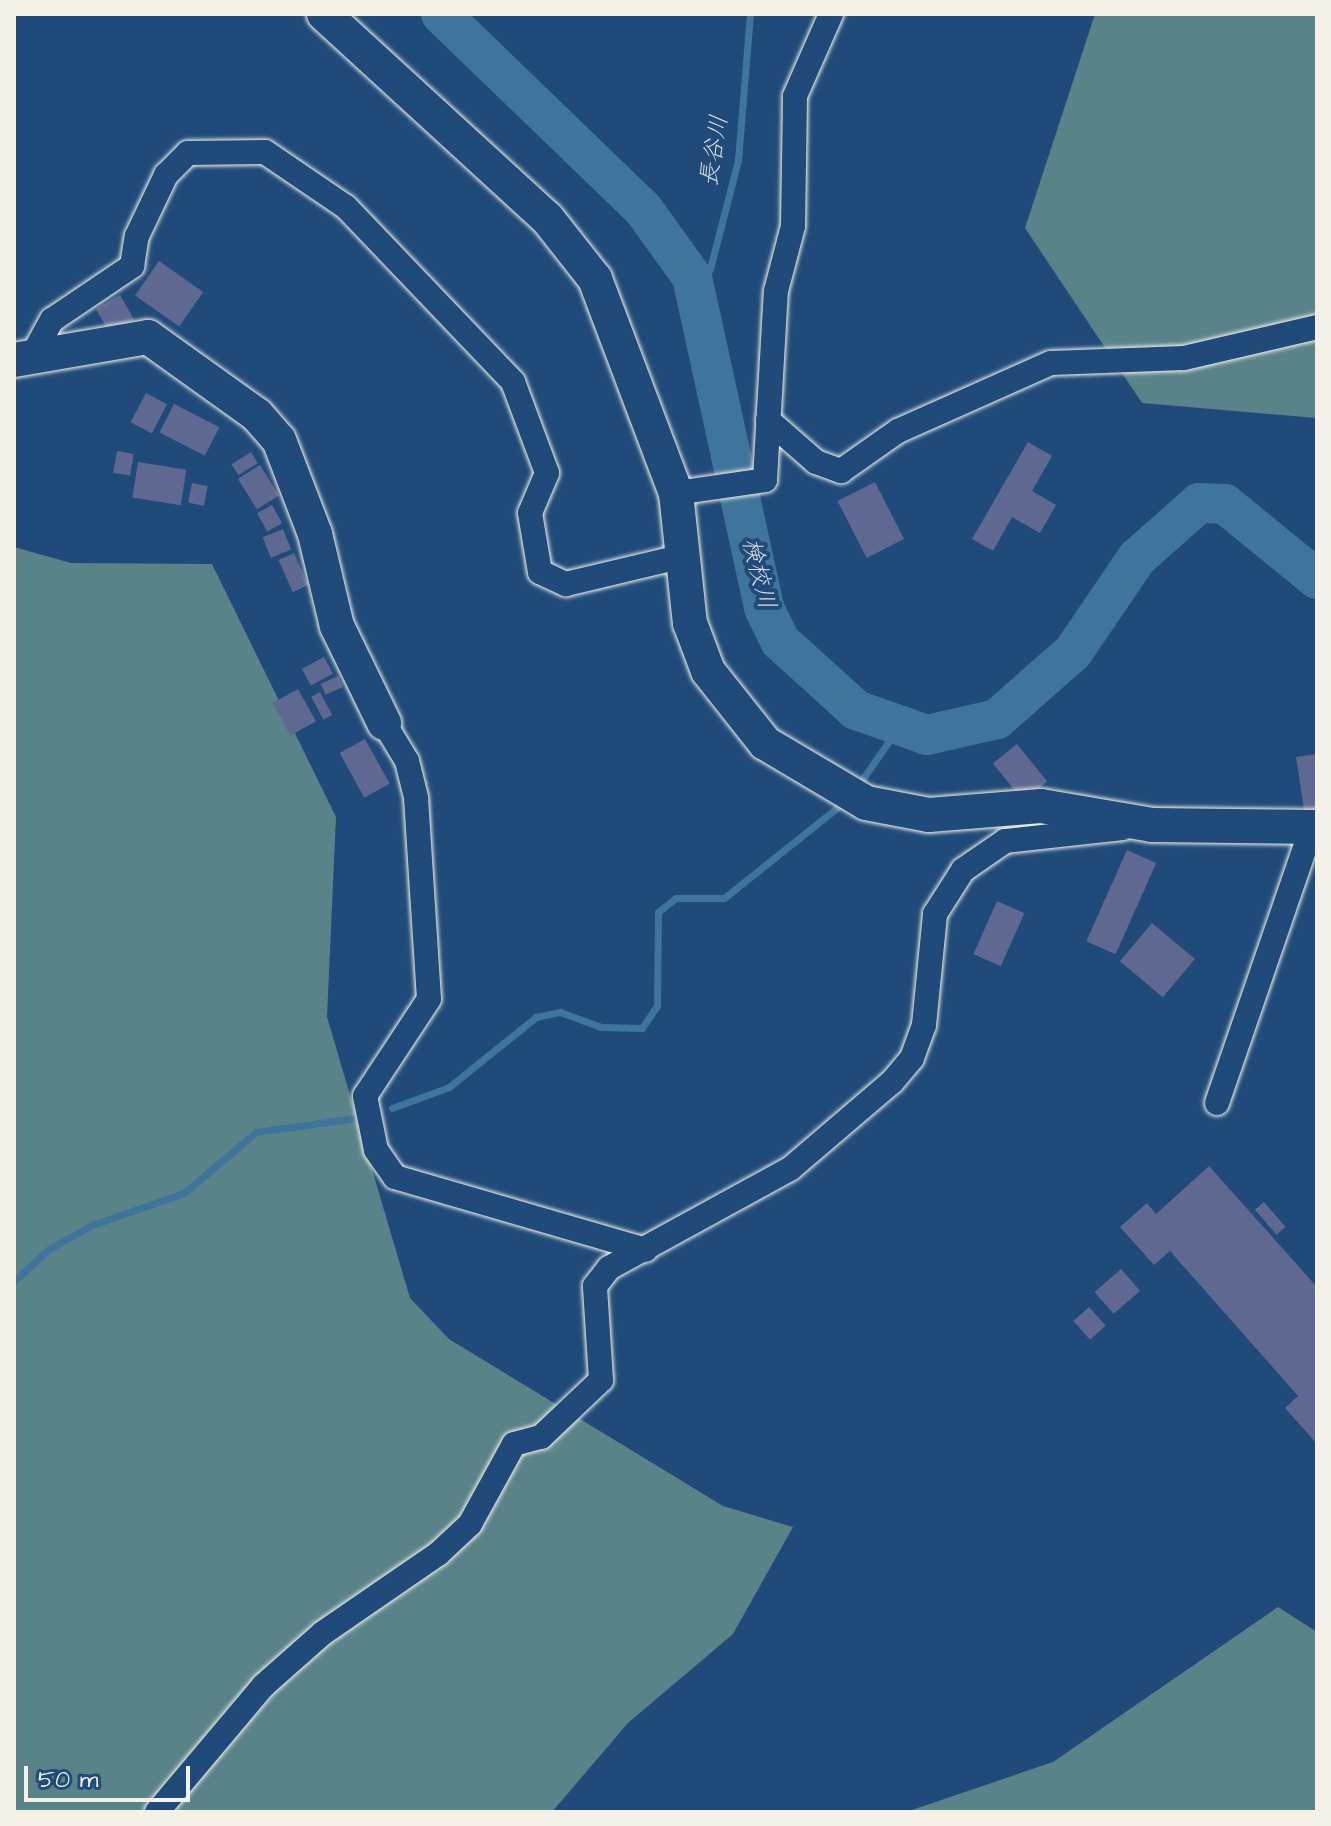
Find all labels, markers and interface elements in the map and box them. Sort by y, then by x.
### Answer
water label: 長谷川 [695,113,735,189]
water label: 検校川 [735,536,781,612]
scale bar [28,1750,194,1800]
text: 50 m [38,1763,98,1797]

